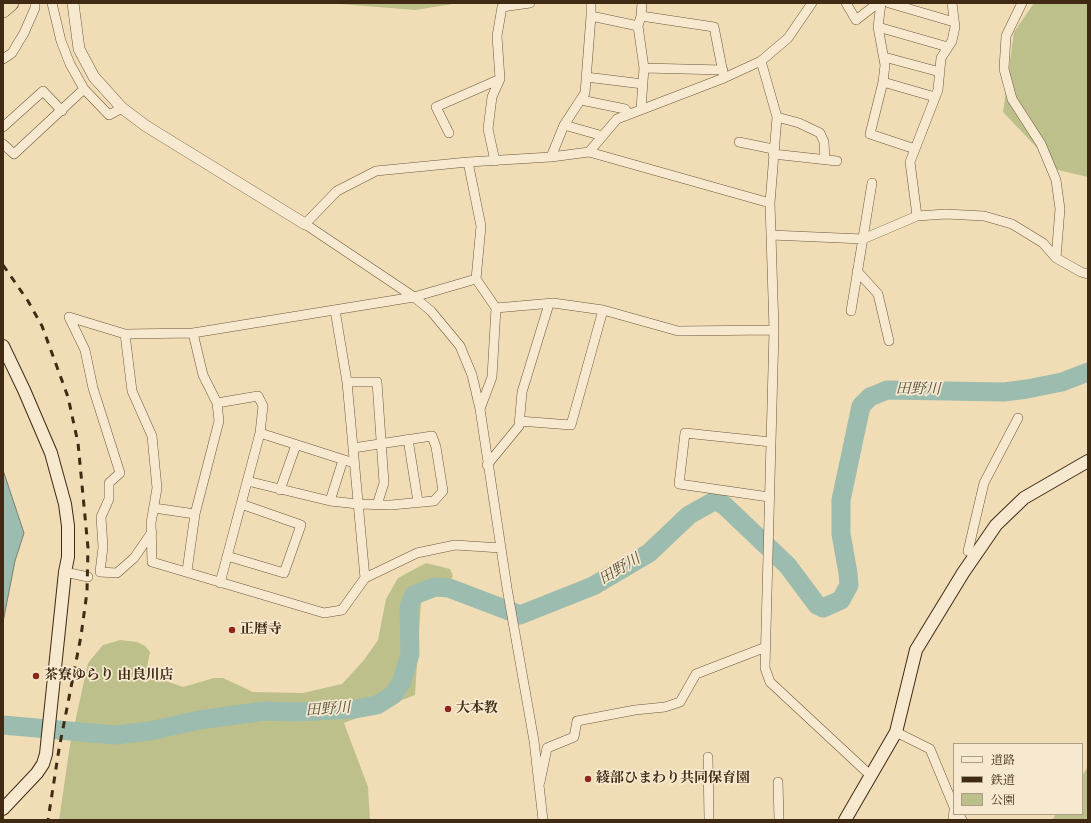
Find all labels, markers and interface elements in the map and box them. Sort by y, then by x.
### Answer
water label: 田野川 [895,381,941,399]
water label: 田野川 [596,551,644,589]
place label: 正暦寺 [240,622,282,638]
marker: 正暦寺 [227,625,237,635]
place label: 茶寮ゆらり 由良川店 [44,668,174,684]
marker: 茶寮ゆらり 由良川店 [31,671,41,681]
water label: 田野川 [305,699,351,721]
place label: 大本教 [456,701,498,717]
marker: 大本教 [443,704,453,714]
legend [953,743,1083,815]
text: 道路 [991,752,1015,768]
place label: 綾部ひまわり共同保育園 [596,771,750,787]
text: 鉄道 [991,772,1015,788]
marker: 綾部ひまわり共同保育園 [583,774,593,784]
text: 公園 [991,792,1015,808]

